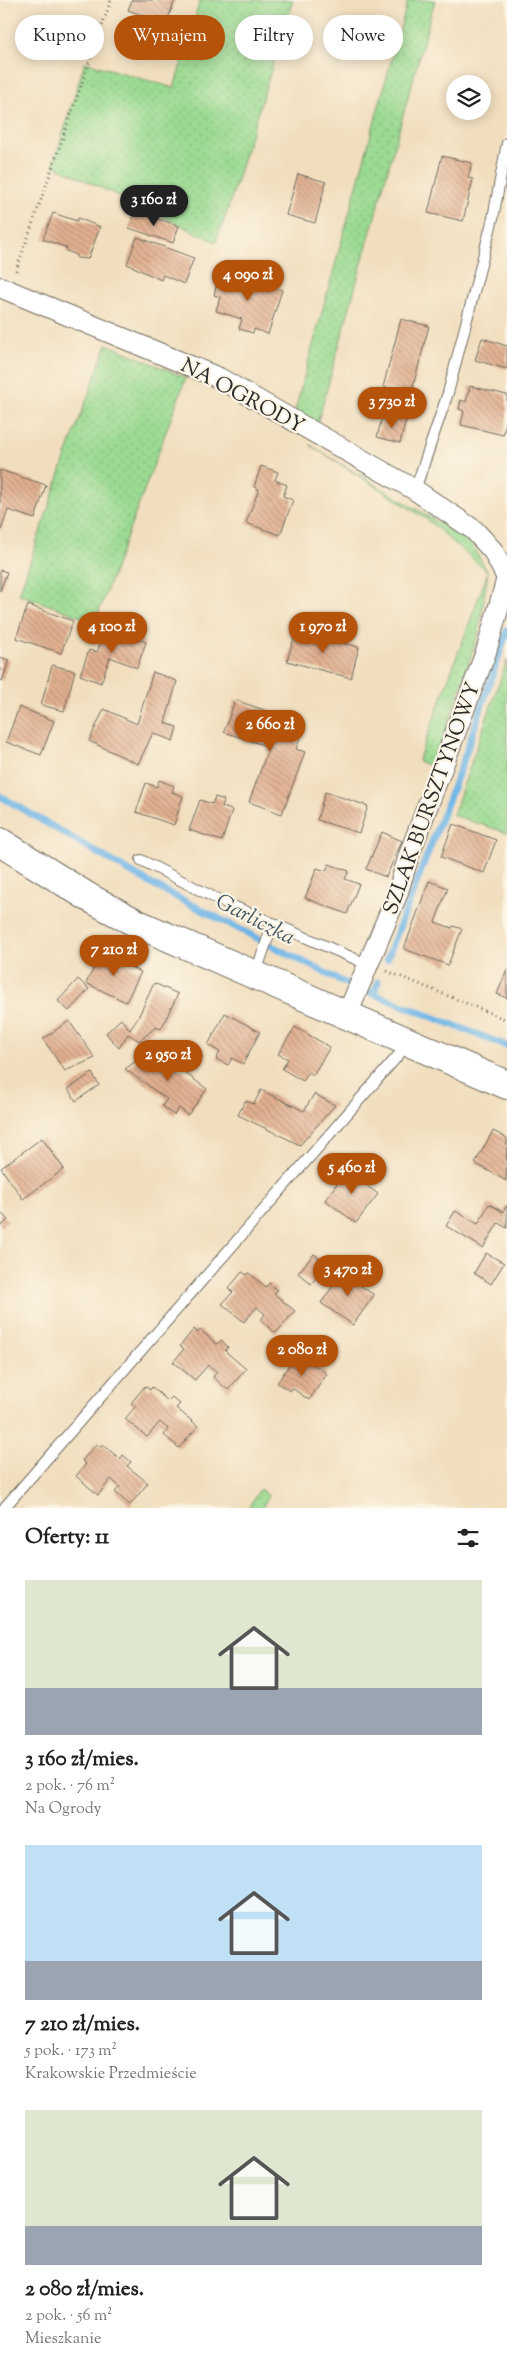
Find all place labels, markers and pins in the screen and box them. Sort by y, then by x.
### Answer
pin: 3 160 zł [102,184,206,227]
pin: 4 090 zł [196,260,300,302]
pin: 3 730 zł [340,386,444,429]
pin: 4 100 zł [60,612,164,654]
pin: 1 970 zł [271,612,375,654]
pin: 2 660 zł [218,710,322,752]
pin: 7 210 zł [62,934,166,977]
pin: 2 950 zł [116,1040,220,1082]
pin: 5 460 zł [300,1152,404,1195]
pin: 3 470 zł [296,1254,400,1297]
pin: 2 080 zł [250,1334,354,1377]

